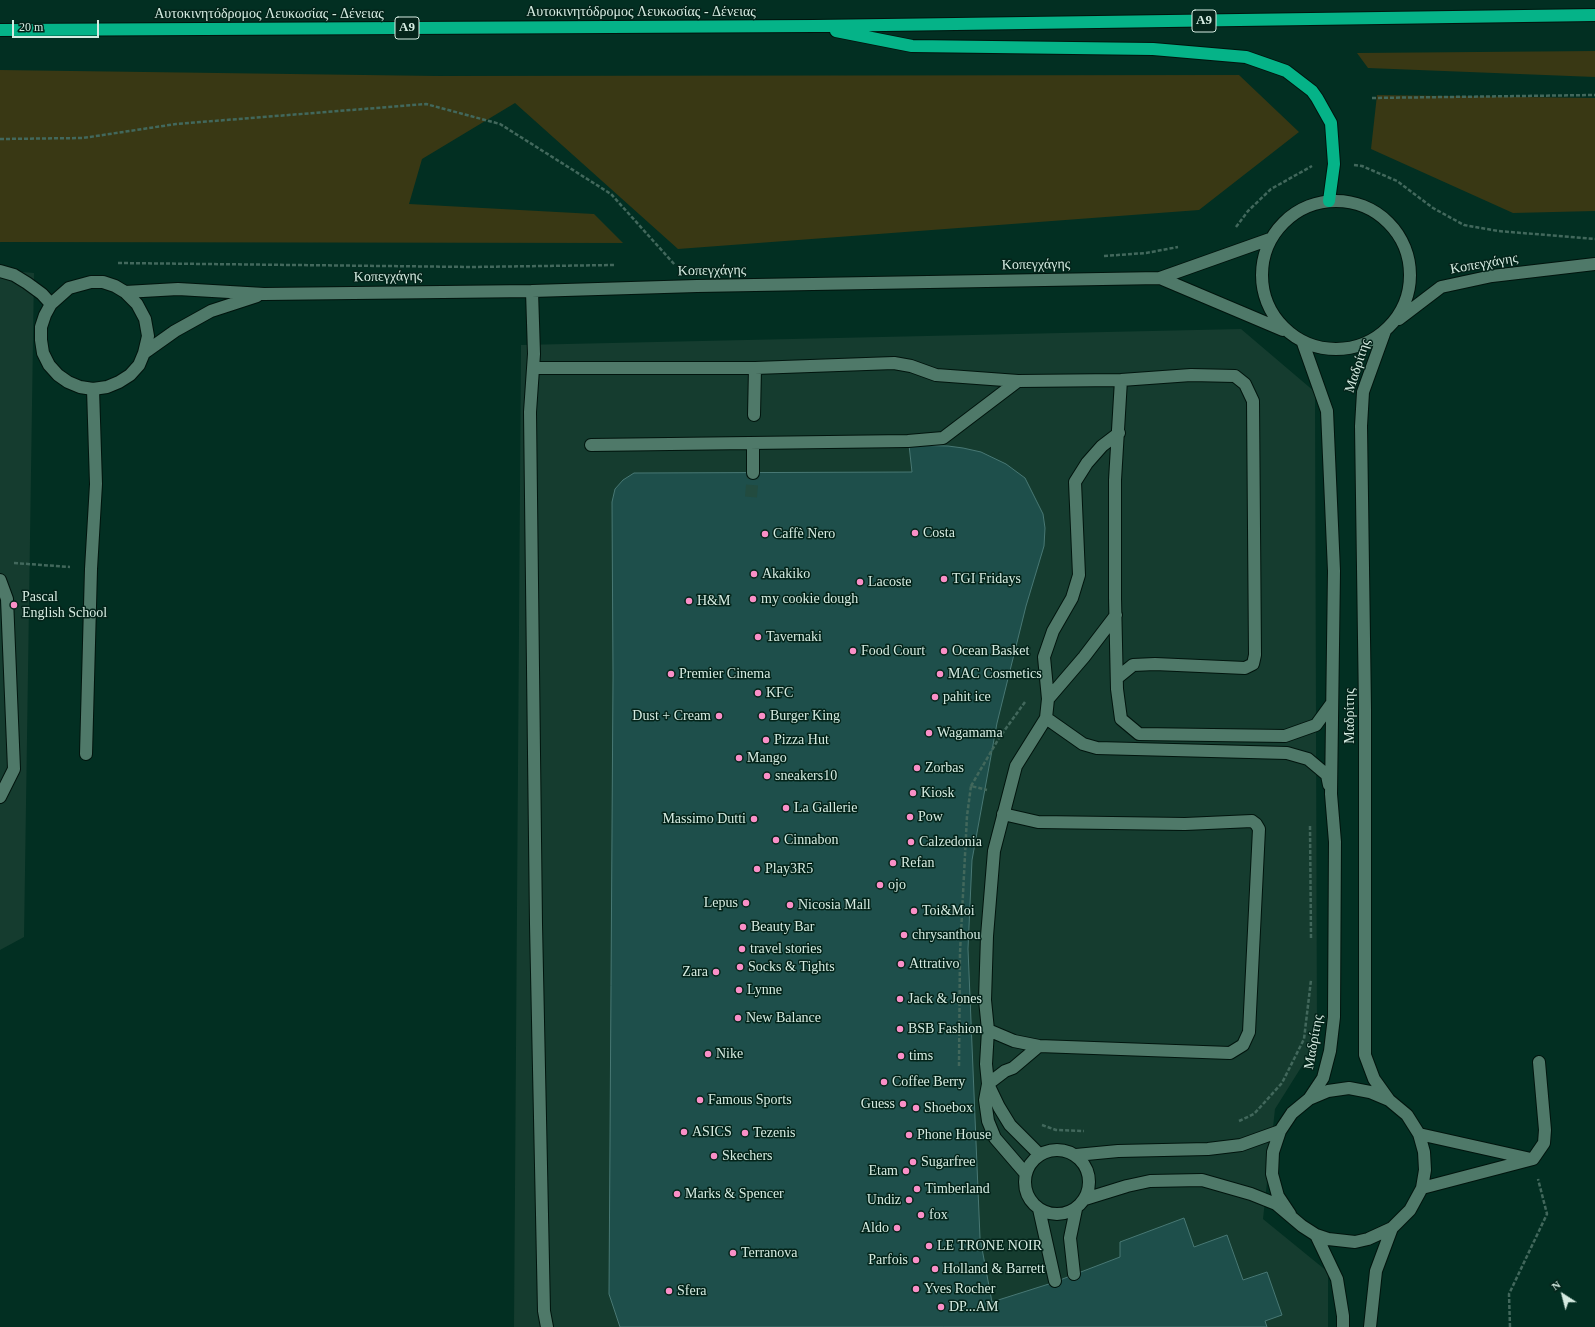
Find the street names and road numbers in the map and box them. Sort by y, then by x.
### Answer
street label: Αυτοκινητόδρομος Λευκωσίας - Δένειας [526,4,756,20]
street label: Αυτοκινητόδρομος Λευκωσίας - Δένειας [154,6,384,22]
road number: A9 [1192,10,1216,32]
road number: A9 [395,17,419,39]
street label: Κοπεγχάγης [1449,250,1519,278]
street label: Κοπεγχάγης [1002,256,1070,274]
street label: Κοπεγχάγης [678,262,746,280]
street label: Κοπεγχάγης [354,268,422,286]
street label: Μαδρίτης [1341,337,1375,395]
street label: Μαδρίτης [1342,688,1358,744]
street label: Μαδρίτης [1301,1013,1327,1071]

